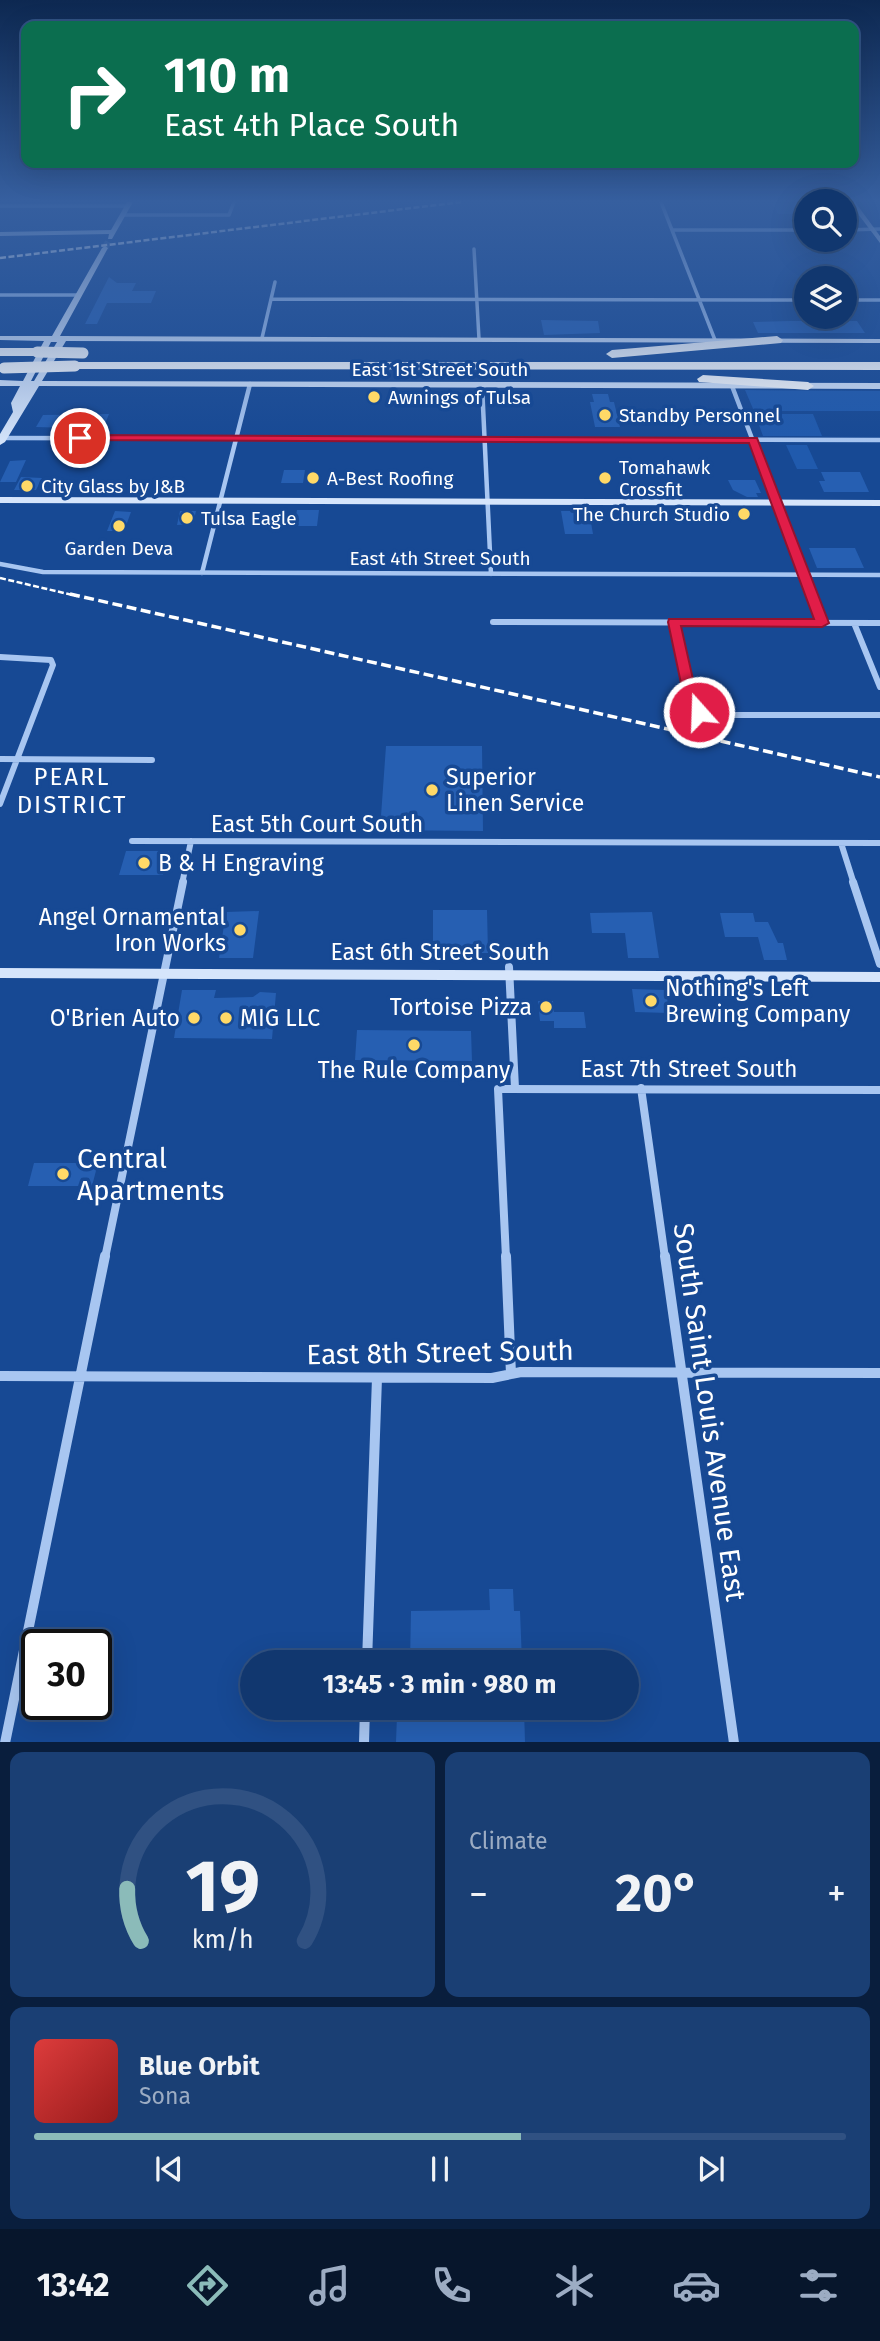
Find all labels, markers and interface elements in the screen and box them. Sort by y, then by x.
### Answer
text: 110 m [164,46,290,105]
icon: right [49,49,140,140]
text: East 4th Place South [164,106,459,144]
map controls [794,189,857,329]
button: search [794,189,857,252]
button: layers [794,266,857,329]
street label: East 1st Street South [352,358,528,381]
place label: Awnings of Tulsa [388,386,531,409]
marker: Awnings of Tulsa [366,389,382,405]
place label: Standby Personnel [619,404,781,427]
marker: Standby Personnel [597,407,613,423]
pin [50,408,110,468]
icon: arrive [61,419,99,457]
place label: Tomahawk Crossfit [619,456,710,501]
place label: A-Best Roofing [327,467,453,490]
marker: A-Best Roofing [305,470,321,486]
marker: Tomahawk Crossfit [597,470,613,486]
place label: City Glass by J&B [41,475,185,498]
marker: City Glass by J&B [19,478,35,494]
place label: The Church Studio [573,503,730,526]
marker: The Church Studio [736,506,752,522]
place label: Tulsa Eagle [201,507,297,530]
marker: Tulsa Eagle [179,510,195,526]
marker: Garden Deva [111,518,127,534]
place label: Garden Deva [65,537,173,560]
street label: East 4th Street South [349,547,531,570]
position arrow [662,675,736,749]
district label: PEARL DISTRICT [17,763,127,819]
place label: Superior Linen Service [446,763,584,817]
marker: Superior Linen Service [424,782,440,798]
street label: East 5th Court South [211,810,423,838]
place label: B & H Engraving [158,849,324,877]
marker: B & H Engraving [136,855,152,871]
place label: Angel Ornamental Iron Works [39,903,226,957]
marker: Angel Ornamental Iron Works [232,922,248,938]
street label: East 6th Street South [330,938,550,966]
place label: Nothing's Left Brewing Company [665,974,851,1028]
place label: Tortoise Pizza [390,993,532,1021]
marker: Nothing's Left Brewing Company [643,993,659,1009]
marker: Tortoise Pizza [538,999,554,1015]
place label: O'Brien Auto [50,1004,180,1032]
place label: MIG LLC [240,1004,320,1032]
marker: O'Brien Auto [186,1010,202,1026]
marker: MIG LLC [218,1010,234,1026]
marker: The Rule Company [406,1037,422,1053]
street label: East 7th Street South [580,1055,798,1083]
place label: The Rule Company [318,1056,511,1084]
place label: Central Apartments [77,1142,224,1207]
marker: Central Apartments [55,1166,71,1182]
street label: South Saint Louis Avenue East [667,1221,753,1604]
street label: East 8th Street South [306,1334,574,1371]
speed limit sign: 30 [21,1629,112,1720]
text: 13:45 · 3 min · 980 m [322,1669,557,1700]
text: Climate [469,1827,548,1855]
text: 19 [185,1843,260,1930]
text: 20° [615,1862,700,1925]
text: − [469,1871,488,1917]
text: + [827,1871,846,1917]
text: km/h [192,1924,253,1954]
text: Blue Orbit [139,2051,259,2082]
text: Sona [139,2082,191,2110]
icon: previous [150,2150,188,2188]
icon: pause [421,2150,459,2188]
icon: next [692,2150,730,2188]
icon: directions [183,2261,232,2310]
icon: music [305,2261,354,2310]
icon: phone [427,2261,476,2310]
icon: climate [550,2261,599,2310]
icon: car [672,2261,721,2310]
icon: filters [794,2261,843,2310]
text: 13:42 [37,2266,110,2304]

